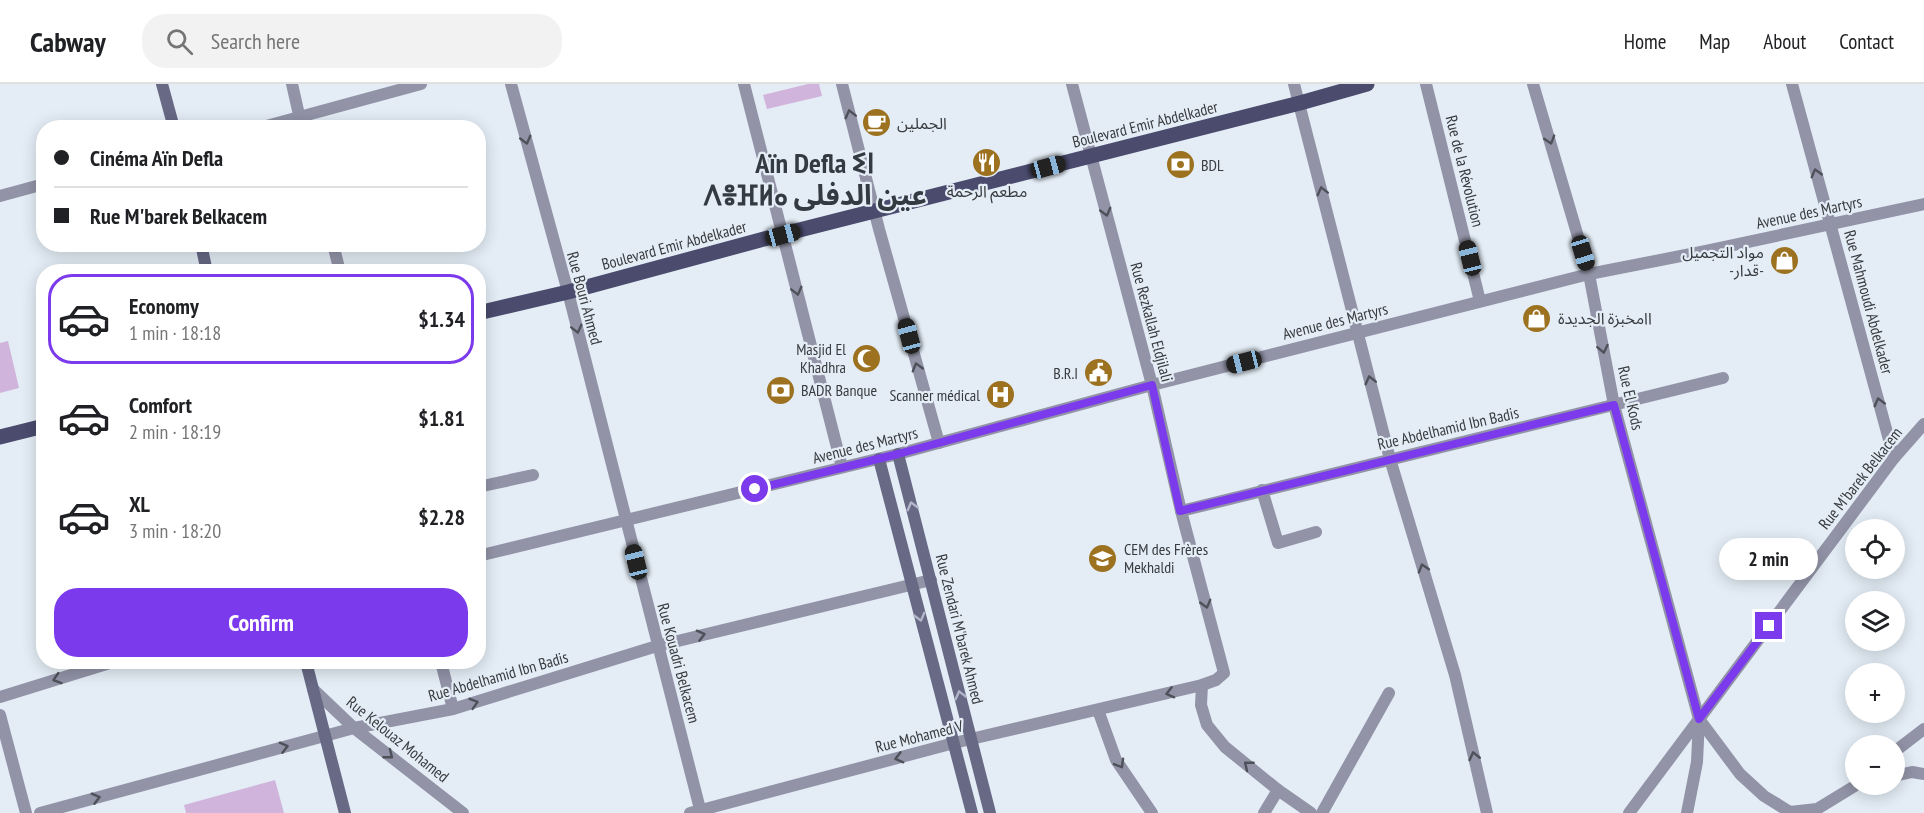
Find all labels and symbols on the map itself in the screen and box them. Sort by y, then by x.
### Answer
street label: Boulevard Emir Abdelkader [1070,96,1220,152]
cafe icon: الجملين [860,107,892,139]
one-way arrow [844,109,857,119]
place label: الجملين [897,113,947,133]
street label: Rue de la Révolution [1441,113,1489,229]
one-way arrow [1543,134,1555,145]
one-way arrow [519,135,531,145]
district label: Aïn Defla ⵉⵏ ⴷⴻⴼⵍⴰ عين الدفلى [703,144,927,213]
restaurant icon: مطعم الرحمة [971,147,1003,179]
bank icon: BDL [1164,149,1196,181]
car [1028,154,1068,180]
place label: BDL [1201,155,1224,175]
one-way arrow [1811,168,1824,178]
place label: مطعم الرحمة [947,181,1027,204]
one-way arrow [1316,186,1329,196]
street label: Avenue des Martyrs [1754,191,1864,233]
one-way arrow [1098,207,1111,217]
street label: Boulevard Emir Abdelkader [599,216,749,274]
car [763,222,803,248]
street label: Rue Mahmoudi Abdelkader [1840,228,1898,377]
car [1569,233,1597,273]
car [1457,238,1483,278]
place label: مواد التجميل -قدار- [1682,242,1764,280]
shop icon: مواد التجميل -قدار- [1769,245,1801,277]
street label: Rue Bouri Ahmed [563,249,607,347]
street label: Rue Rezkallah Eldjilali [1126,260,1178,384]
one-way arrow [790,286,803,296]
street label: Avenue des Martyrs [1280,298,1390,344]
shop icon: اامخبزة الجديدة [1521,302,1553,334]
place label: اامخبزة الجديدة [1558,308,1652,328]
car [896,316,922,356]
one-way arrow [569,324,582,334]
place label: Masjid El Khadhra [796,339,846,377]
mosque icon: Masjid El Khadhra [851,342,883,374]
one-way arrow [1596,344,1609,354]
car [1224,349,1264,375]
public building icon: B.R.I [1083,357,1115,389]
one-way arrow [912,362,925,372]
place label: B.R.I [1053,363,1078,383]
street label: Rue El Kods [1614,364,1648,432]
bank icon: BADR Banque [764,374,796,406]
one-way arrow [1365,375,1377,386]
hospital icon: Scanner médical [985,379,1017,411]
place label: BADR Banque [801,380,877,400]
place label: Scanner médical [889,385,980,405]
one-way arrow [1874,397,1886,408]
street label: Rue Abdelhamid Ibn Badis [1375,402,1521,454]
street label: Avenue des Martyrs [810,422,920,468]
street label: Rue M'barek Belkacem [1814,423,1906,533]
route start [741,475,768,502]
one-way arrow [906,501,919,511]
place label: CEM des Frères Mekhaldi [1124,539,1208,577]
callout: 2 min [1720,539,1818,581]
car [623,542,649,582]
school or university icon: CEM des Frères Mekhaldi [1087,542,1119,574]
street label: Rue Zendari M'barek Ahmed [932,552,988,706]
one-way arrow [1418,563,1430,574]
one-way arrow [1199,599,1212,609]
street label: Rue Kouadri Belkacem [653,601,705,725]
one-way arrow [913,612,926,622]
route end [1755,612,1782,639]
one-way arrow [696,630,706,643]
street label: Rue Abdelhamid Ibn Badis [426,646,570,706]
one-way arrow [52,672,63,684]
one-way arrow [1165,686,1175,699]
one-way arrow [954,690,967,700]
street label: Rue Kelouaz Mohamed [343,692,453,786]
one-way arrow [468,698,479,710]
street label: Rue Mohamed V [873,715,965,757]
one-way arrow [278,742,289,754]
one-way arrow [382,748,393,759]
one-way arrow [894,751,905,763]
one-way arrow [1468,751,1481,761]
one-way arrow [1112,758,1124,768]
one-way arrow [1243,762,1254,773]
one-way arrow [91,792,101,805]

